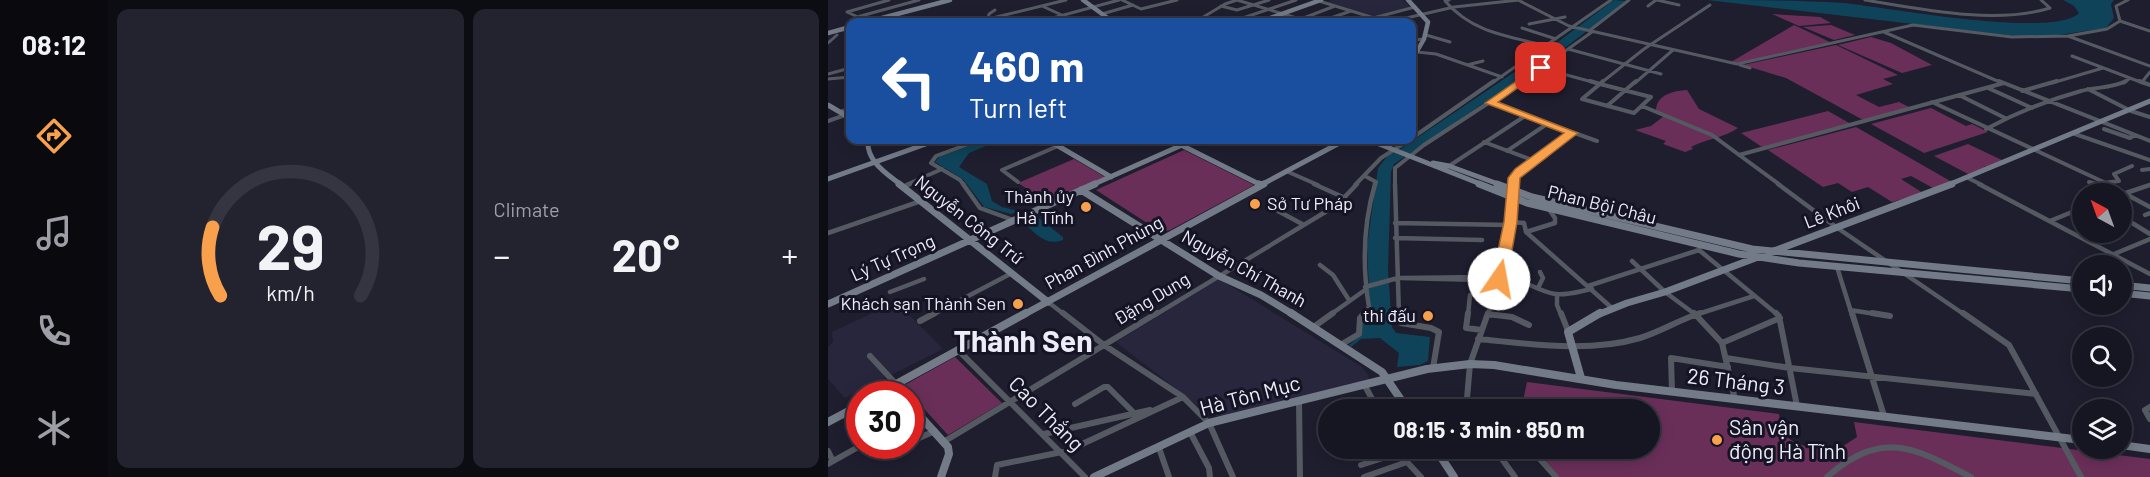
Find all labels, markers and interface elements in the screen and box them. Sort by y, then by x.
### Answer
text: 08:12 [22,28,86,60]
text: 460 m [969,40,1084,90]
icon: left [870,42,948,120]
pin [1515,42,1566,93]
icon: arrive [1524,51,1557,84]
text: Turn left [969,91,1067,123]
icon: directions [33,115,75,157]
street label: Nguyễn Công Trứ [911,170,1028,268]
street label: Phan Bội Châu [1546,180,1659,228]
north arrow [2072,183,2132,243]
map controls [2072,183,2132,459]
place label: Thành ủy Hà Tĩnh [1004,185,1074,228]
street label: Lê Khôi [1801,191,1863,233]
place label: Sở Tư Pháp [1267,192,1353,214]
text: Climate [494,197,560,221]
marker: Sở Tư Pháp [1248,197,1262,211]
marker: Thành ủy Hà Tĩnh [1079,200,1093,214]
text: 29 [256,208,324,282]
street label: Phan Đình Phùng [1041,211,1166,294]
icon: music [33,212,75,254]
street label: Nguyễn Chí Thanh [1178,225,1311,311]
text: 20° [612,227,680,281]
street label: Lý Tự Trọng [847,229,938,285]
text: − [494,235,510,275]
text: + [782,235,798,275]
position arrow [1467,247,1531,311]
button: sound [2072,255,2132,315]
street label: Đặng Dung [1110,267,1193,329]
text: km/h [266,280,315,305]
place label: Khách sạn Thành Sen [841,292,1006,314]
marker: Khách sạn Thành Sen [1011,297,1025,311]
place label: thi đấu [1363,304,1416,326]
marker: thi đấu [1421,309,1435,323]
icon: phone [33,310,75,352]
district label: Thành Sen [953,322,1093,358]
button: search [2072,327,2132,387]
street label: 26 Tháng 3 [1686,362,1786,399]
street label: Hà Tôn Mục [1197,369,1303,420]
street label: Cao Thắng [1004,370,1090,456]
speed limit sign: 30 [846,381,924,459]
button: layers [2072,399,2132,459]
icon: climate [33,407,75,449]
place label: Sân vận động Hà Tĩnh [1729,414,1846,463]
text: 08:15 · 3 min · 850 m [1393,416,1585,442]
marker: Sân vận động Hà Tĩnh [1710,433,1724,447]

